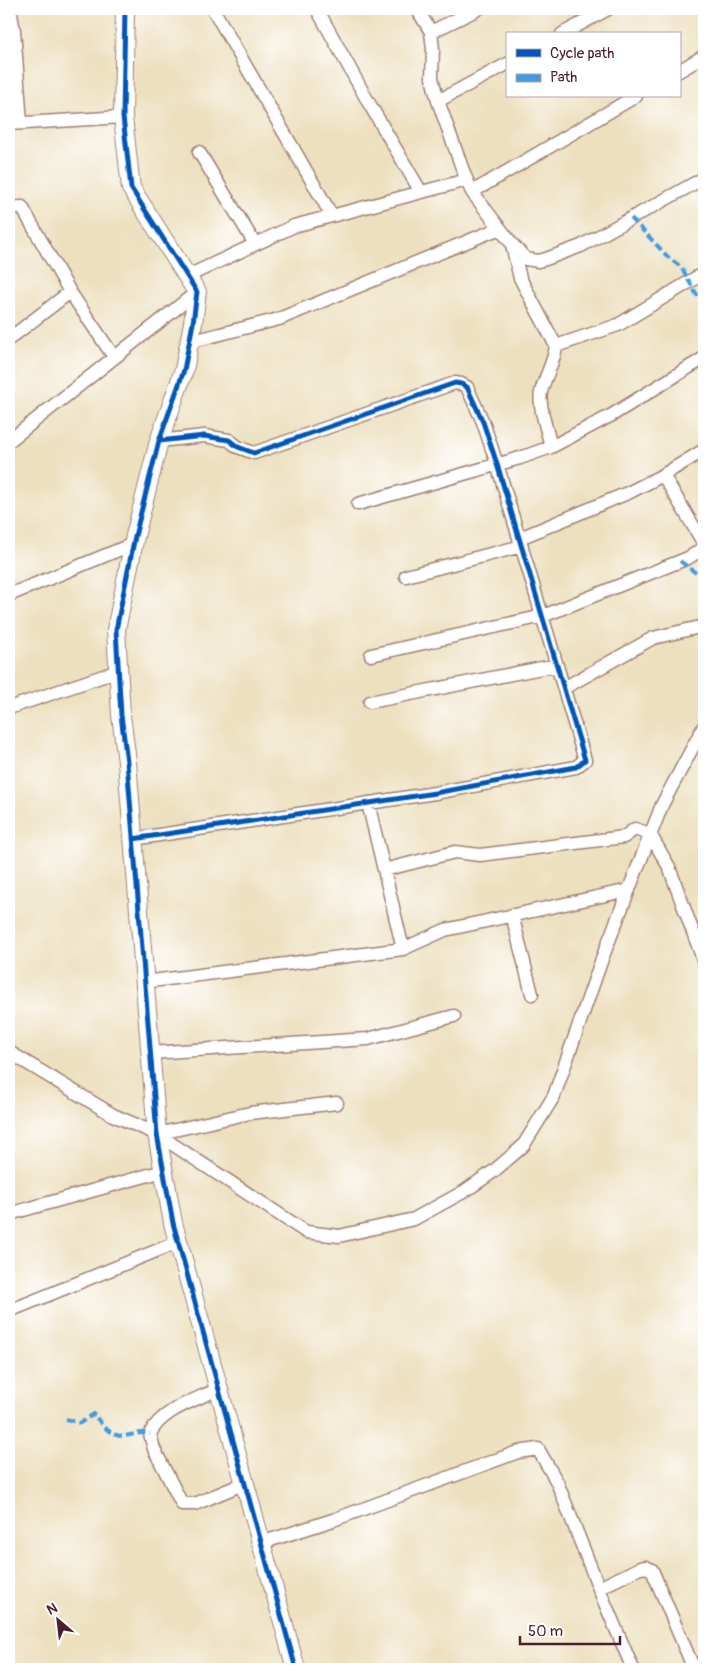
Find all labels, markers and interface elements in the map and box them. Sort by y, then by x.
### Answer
legend [506,32,680,98]
text: Cycle path [550,44,614,63]
text: Path [550,68,577,87]
north arrow [32,1596,82,1646]
text: N [44,1599,60,1619]
scale bar [520,1613,620,1645]
text: 50 m [528,1622,563,1641]

